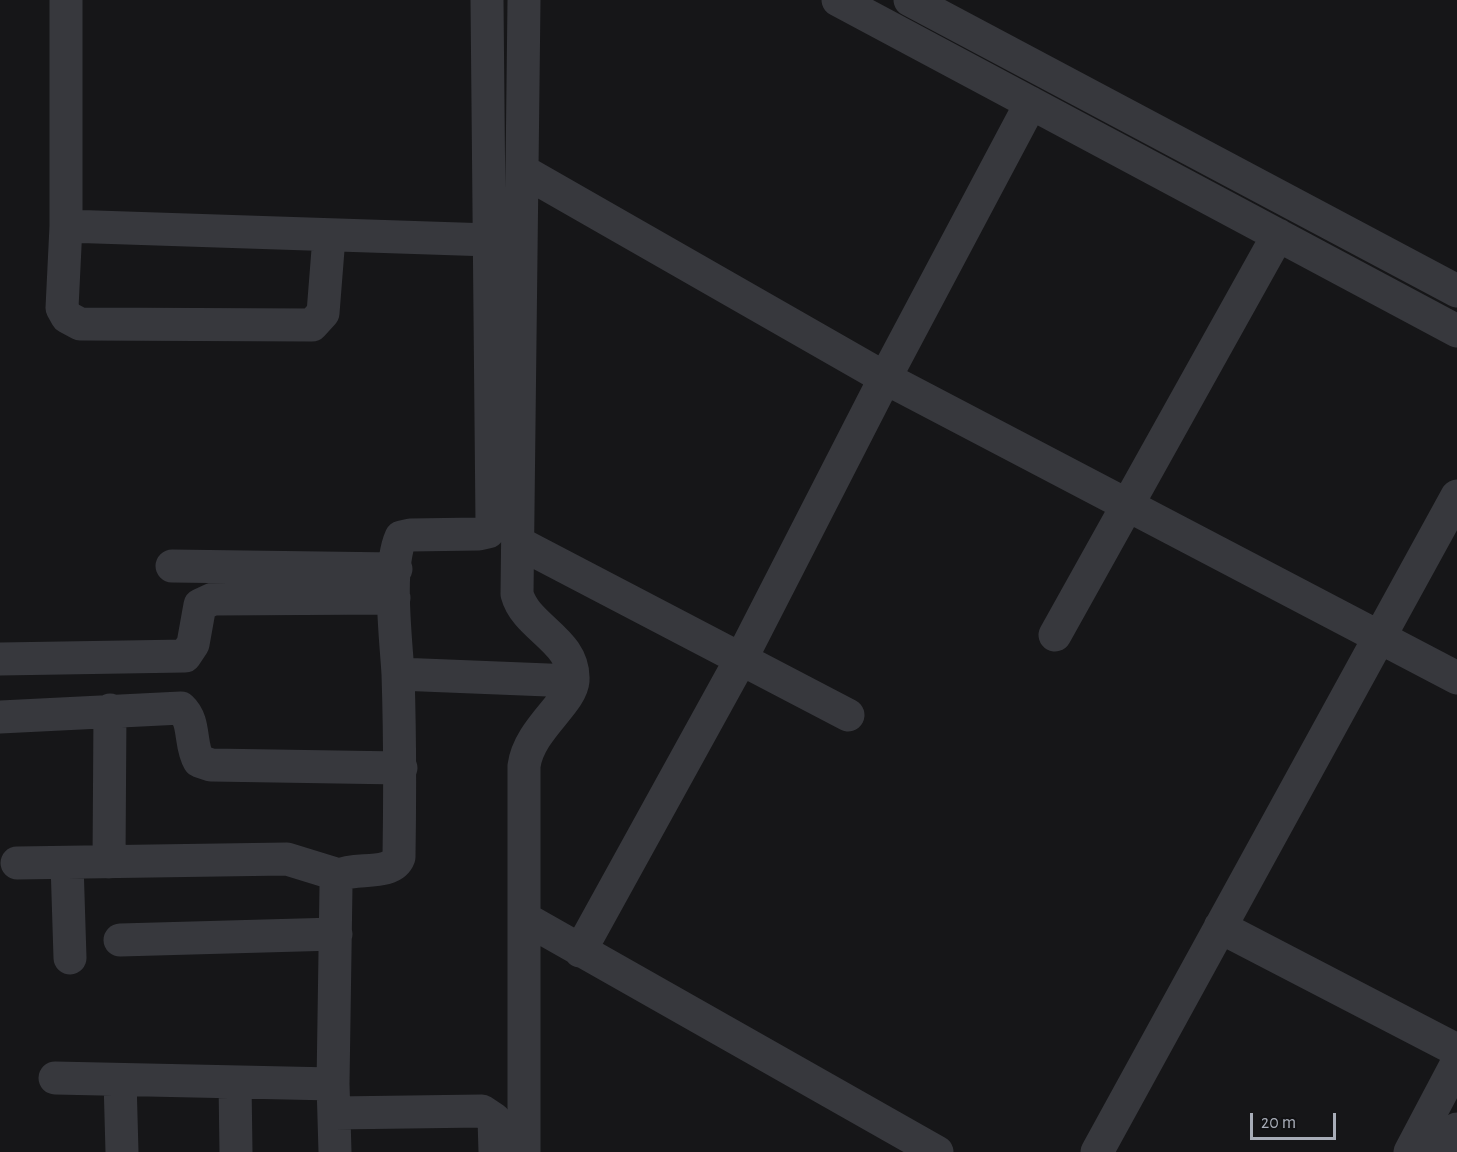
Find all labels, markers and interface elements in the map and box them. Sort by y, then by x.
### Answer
scale bar [1253,1101,1338,1139]
text: 20 m [1261,1114,1296,1132]

